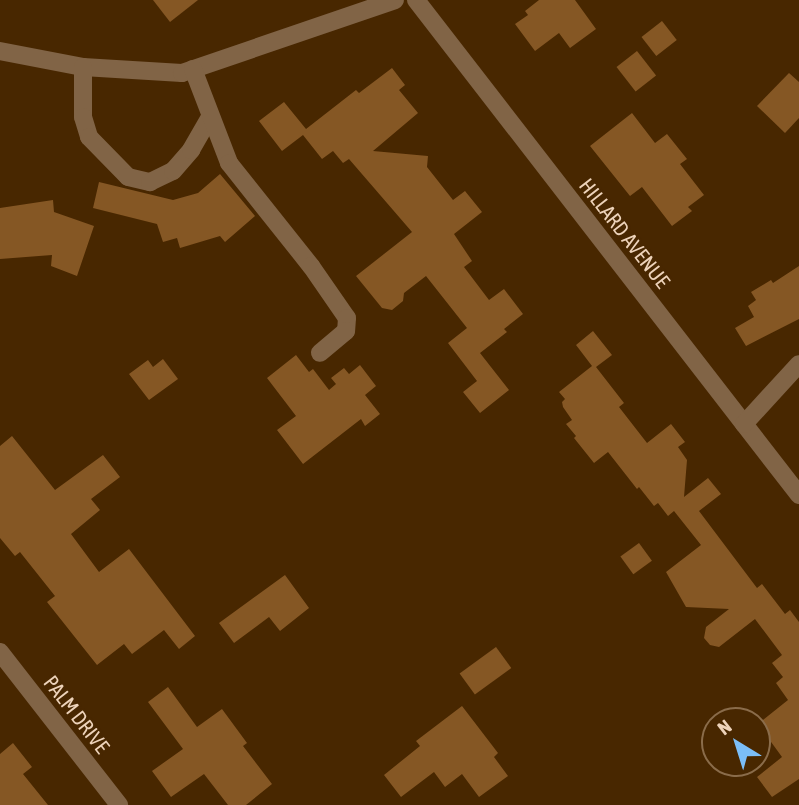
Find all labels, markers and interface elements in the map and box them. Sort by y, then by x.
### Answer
street label: HILLARD AVENUE [574,173,676,293]
street label: PALM DRIVE [39,670,115,758]
north arrow [701,707,771,777]
text: N [713,715,735,739]

